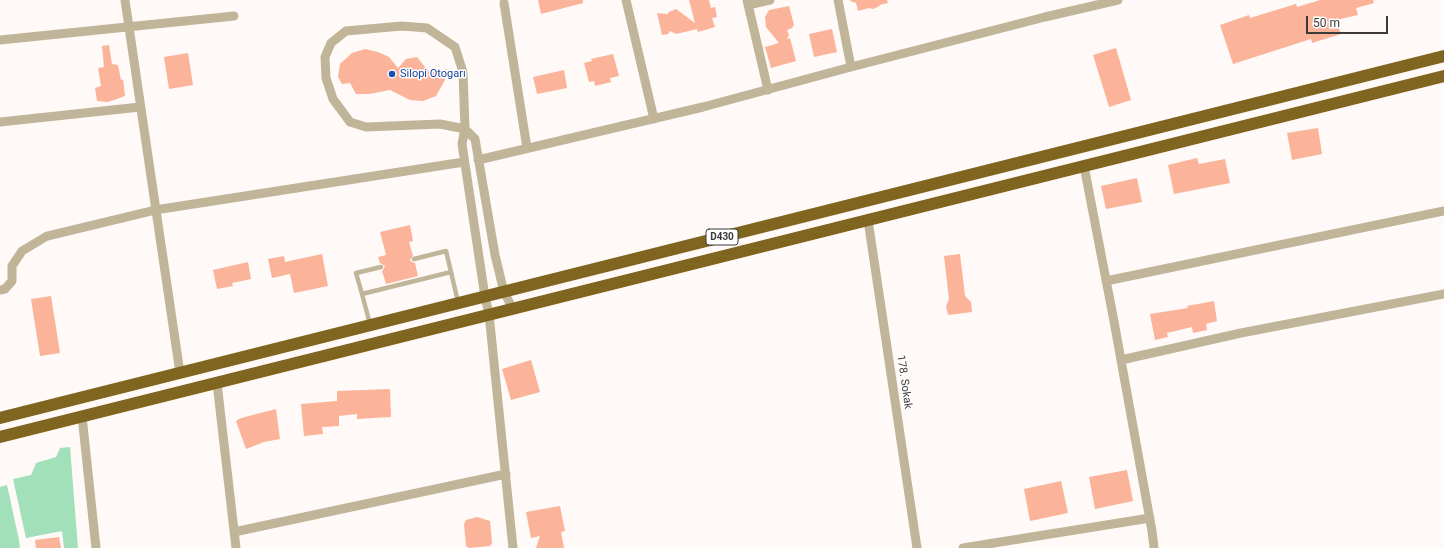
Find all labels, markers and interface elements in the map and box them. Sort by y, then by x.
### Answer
scale bar [1308,8,1390,34]
text: 50 m [1313,16,1340,30]
place label: Silopi Otogarı [400,67,466,81]
marker: Silopi Otogarı [387,69,397,79]
road number: D430 [706,229,738,245]
street label: 178. Sokak [894,354,914,410]

